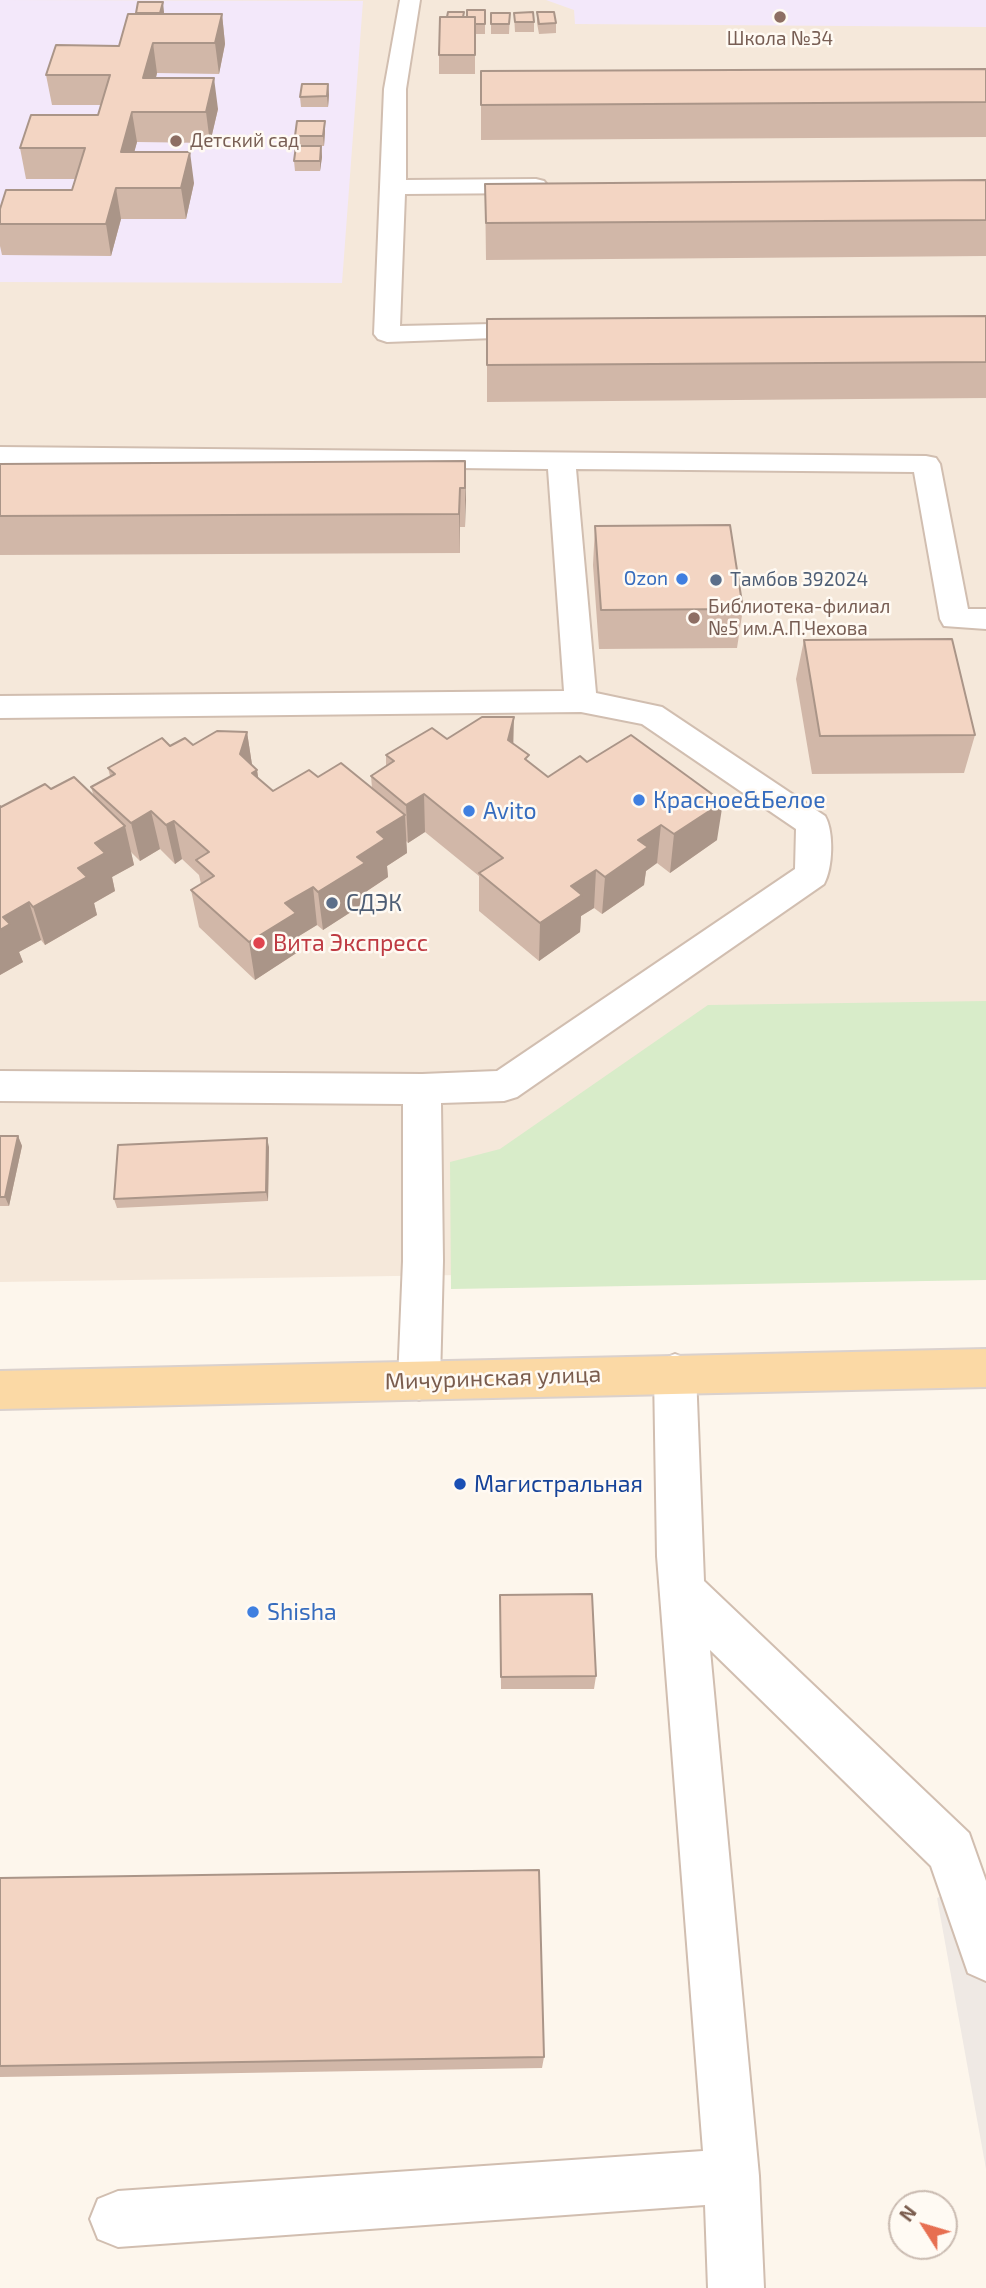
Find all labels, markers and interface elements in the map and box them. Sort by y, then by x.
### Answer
marker: Школа №34 [772,9,788,25]
place label: Школа №34 [727,28,833,50]
place label: Детский сад [190,130,299,152]
marker: Детский сад [168,133,184,149]
place label: Ozon [624,568,668,590]
place label: Тамбов 392024 [730,569,868,591]
marker: Ozon [674,571,690,587]
marker: Тамбов 392024 [708,572,724,588]
place label: Библиотека-филиал №5 им.А.П.Чехова [708,596,890,640]
marker: Библиотека-филиал №5 им.А.П.Чехова [686,610,702,626]
place label: Красное&Белое [653,786,826,814]
marker: Красное&Белое [631,792,647,808]
place label: Avito [483,797,537,825]
marker: Avito [461,803,477,819]
place label: СДЭК [346,889,402,917]
marker: СДЭК [324,895,340,911]
place label: Вита Экспресс [273,929,428,957]
marker: Вита Экспресс [251,935,267,951]
street label: Мичуринская улица [384,1360,602,1396]
place label: Магистральная [474,1470,643,1498]
marker: Магистральная [452,1476,468,1492]
place label: Shisha [267,1598,337,1626]
marker: Shisha [245,1604,261,1620]
north arrow [888,2190,958,2260]
text: N [894,2201,921,2226]

